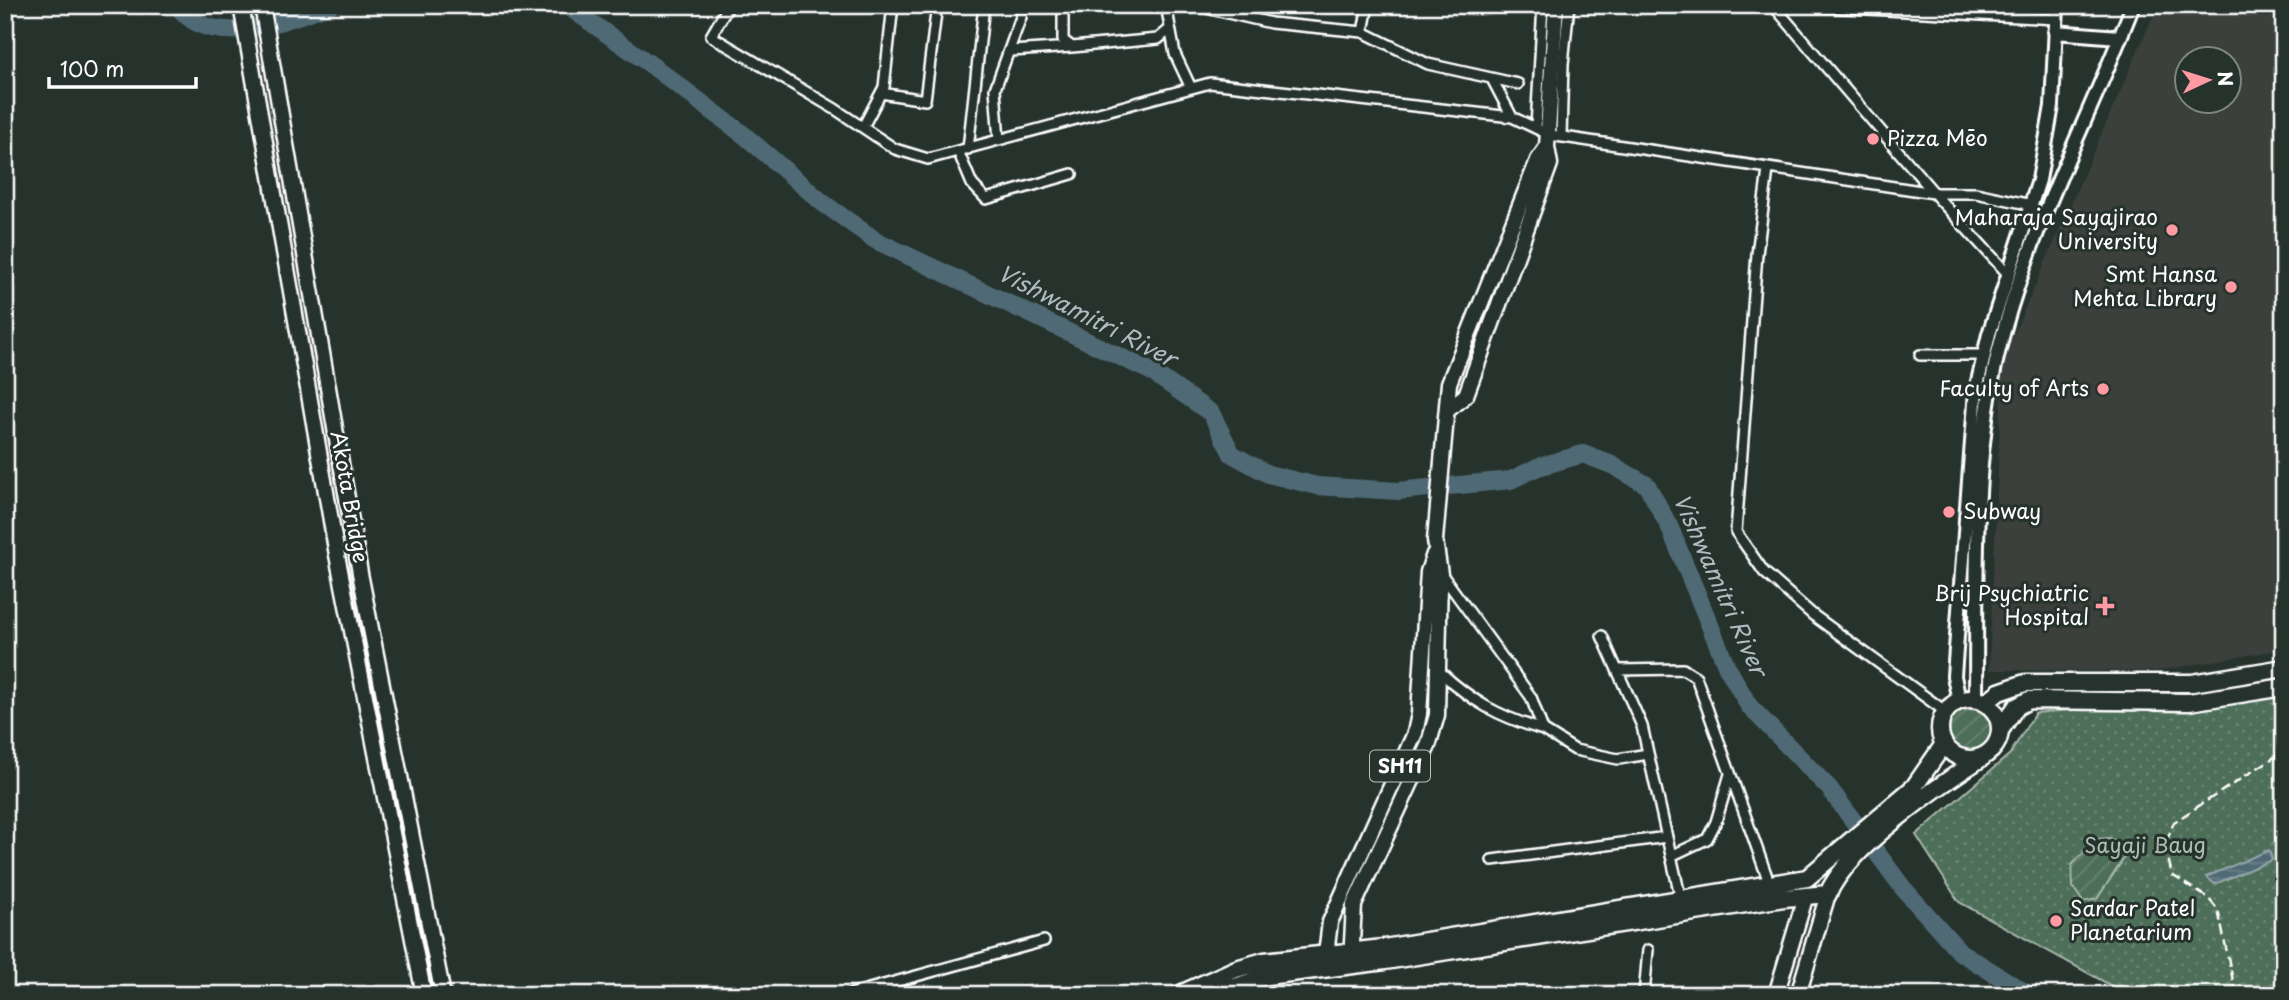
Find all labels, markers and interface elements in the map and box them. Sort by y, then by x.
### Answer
scale bar [49,46,196,90]
north arrow [2174,46,2244,116]
text: 100 m [60,52,124,84]
text: N [2211,70,2240,87]
place label: Pizza Mēo [1887,121,1988,153]
marker: Pizza Mēo [1865,131,1881,147]
place label: Maharaja Sayajirao University [1955,200,2158,256]
marker: Maharaja Sayajirao University [2164,222,2180,238]
water label: Vishwamitri River [992,254,1187,377]
place label: Smt Hansa Mehta Library [2073,257,2217,313]
marker: Smt Hansa Mehta Library [2223,279,2239,295]
place label: Faculty of Arts [1939,371,2089,403]
marker: Faculty of Arts [2095,381,2111,397]
street label: Akota Bridge [324,428,378,565]
water label: Vishwamitri River [1665,487,1779,685]
place label: Subway [1963,494,2041,526]
marker: Subway [1941,504,1957,520]
place label: Brij Psychiatric Hospital [1934,576,2089,632]
marker: Brij Psychiatric Hospital [2095,596,2115,616]
road number: SH11 [1370,750,1430,782]
park label: Sayaji Baug [2084,828,2206,860]
place label: Sardar Patel Planetarium [2070,891,2195,947]
marker: Sardar Patel Planetarium [2048,913,2064,929]

